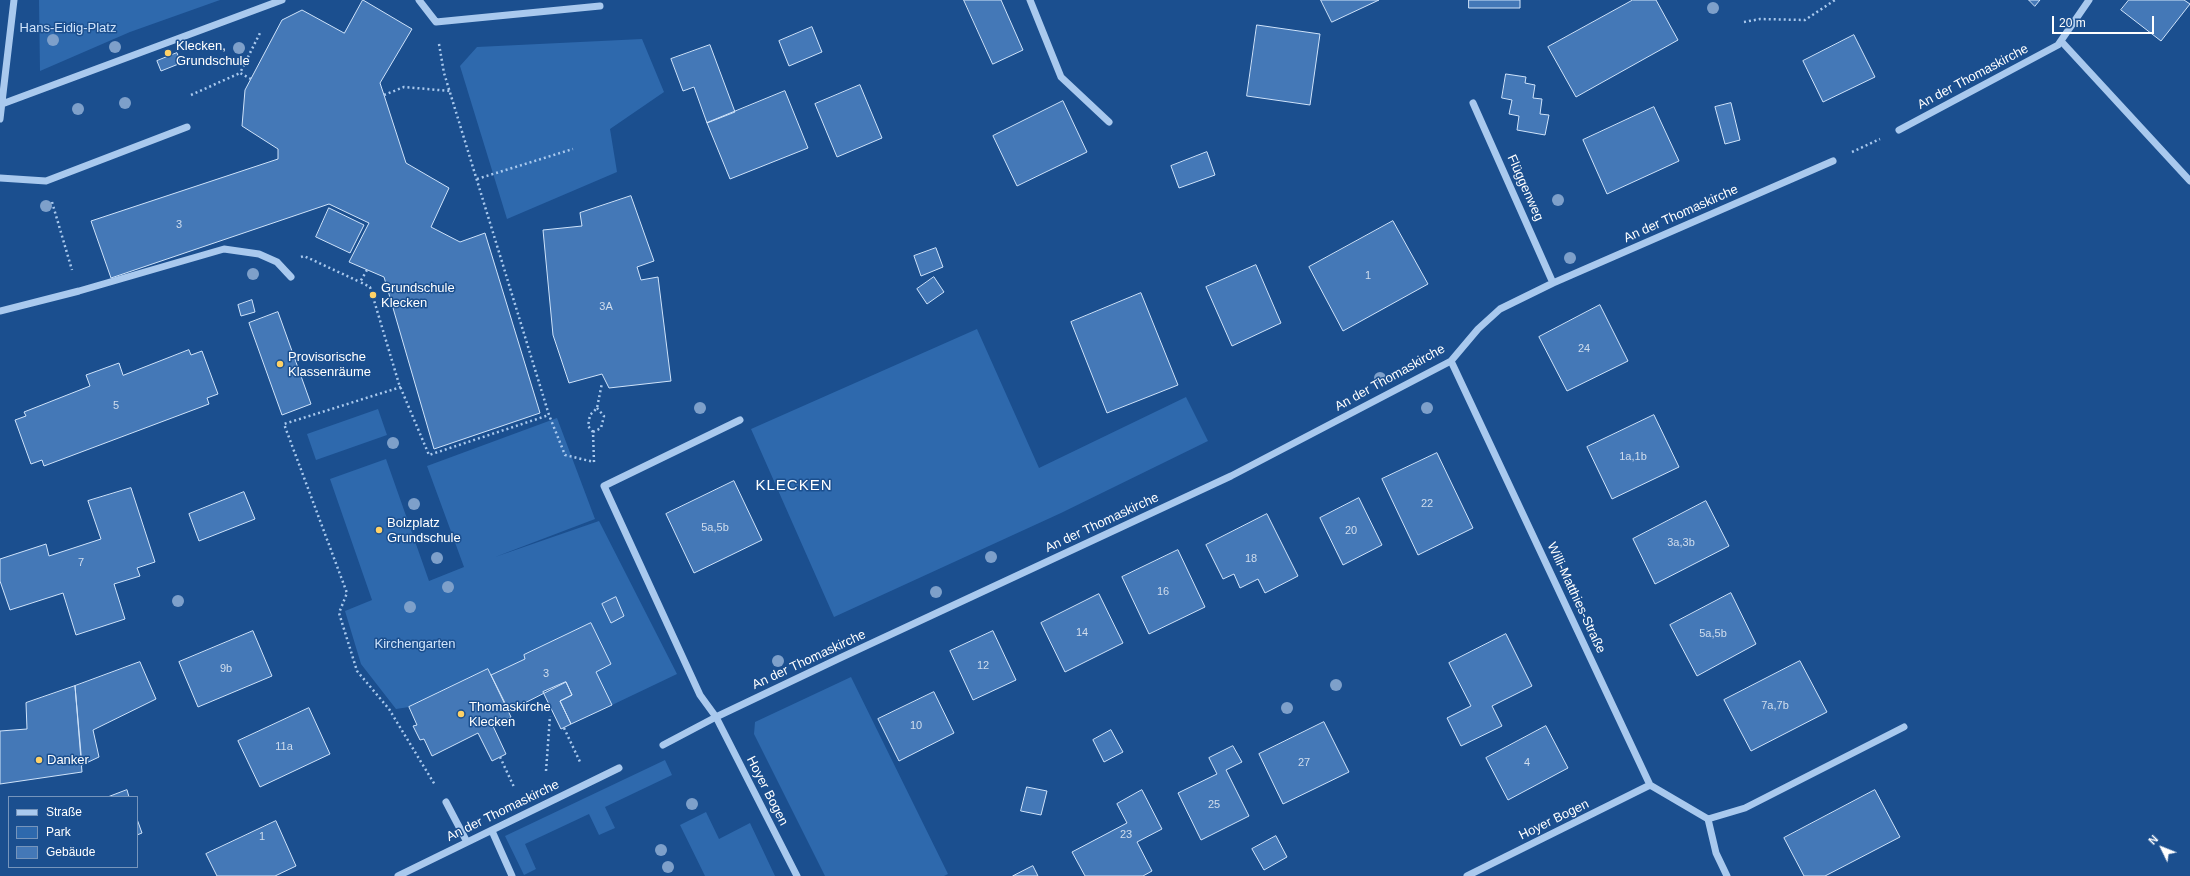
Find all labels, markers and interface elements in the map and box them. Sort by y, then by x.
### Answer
scale bar [2054,8,2156,34]
text: 20 m [2059,16,2086,30]
park label: Hans-Eidig-Platz [20,20,116,36]
place label: Klecken, Grundschule [176,38,250,69]
street label: An der Thomaskirche [1915,41,2031,113]
marker: Klecken, Grundschule [163,48,173,58]
street label: Flüggenweg [1503,152,1547,224]
street label: An der Thomaskirche [1621,182,1741,246]
house number: 3 [176,218,182,232]
house number: 1 [1365,269,1371,283]
place label: Grundschule Klecken [381,280,455,311]
marker: Grundschule Klecken [368,290,378,300]
house number: 3A [599,300,613,314]
street label: An der Thomaskirche [1332,341,1448,415]
house number: 24 [1578,342,1590,356]
place label: Provisorische Klassenräume [288,349,371,380]
marker: Provisorische Klassenräume [275,359,285,369]
house number: 5 [113,399,119,413]
house number: 1a,1b [1619,450,1647,464]
district label: KLECKEN [755,477,833,495]
street label: An der Thomaskirche [1043,490,1161,556]
house number: 22 [1421,497,1433,511]
place label: Bolzplatz Grundschule [387,515,461,546]
house number: 5a,5b [701,521,729,535]
house number: 20 [1345,524,1357,538]
marker: Bolzplatz Grundschule [374,525,384,535]
house number: 3a,3b [1667,536,1695,550]
street label: Willi-Matthies-Straße [1543,540,1609,656]
house number: 18 [1245,552,1257,566]
house number: 7 [78,556,84,570]
house number: 16 [1157,585,1169,599]
house number: 14 [1076,626,1088,640]
street label: An der Thomaskirche [750,627,868,693]
house number: 5a,5b [1699,627,1727,641]
park label: Kirchengarten [375,636,455,652]
house number: 12 [977,659,989,673]
house number: 9b [220,662,232,676]
house number: 3 [543,667,549,681]
place label: Thomaskirche Klecken [469,699,551,730]
house number: 7a,7b [1761,699,1789,713]
marker: Thomaskirche Klecken [456,709,466,719]
house number: 10 [910,719,922,733]
house number: 11a [275,740,293,754]
place label: Danker [47,752,89,768]
street label: Hoyer Bogen [743,754,791,828]
marker: Danker [34,755,44,765]
house number: 27 [1298,756,1310,770]
house number: 4 [1524,756,1530,770]
street label: An der Thomaskirche [444,777,562,845]
legend [8,796,138,868]
street label: Hoyer Bogen [1516,796,1592,844]
house number: 25 [1208,798,1220,812]
text: Straße [46,805,82,819]
text: Park [46,825,71,839]
house number: 23 [1120,828,1132,842]
north arrow [2142,828,2182,868]
house number: 1 [259,830,265,844]
text: N [2146,833,2160,847]
text: Gebäude [46,845,95,859]

